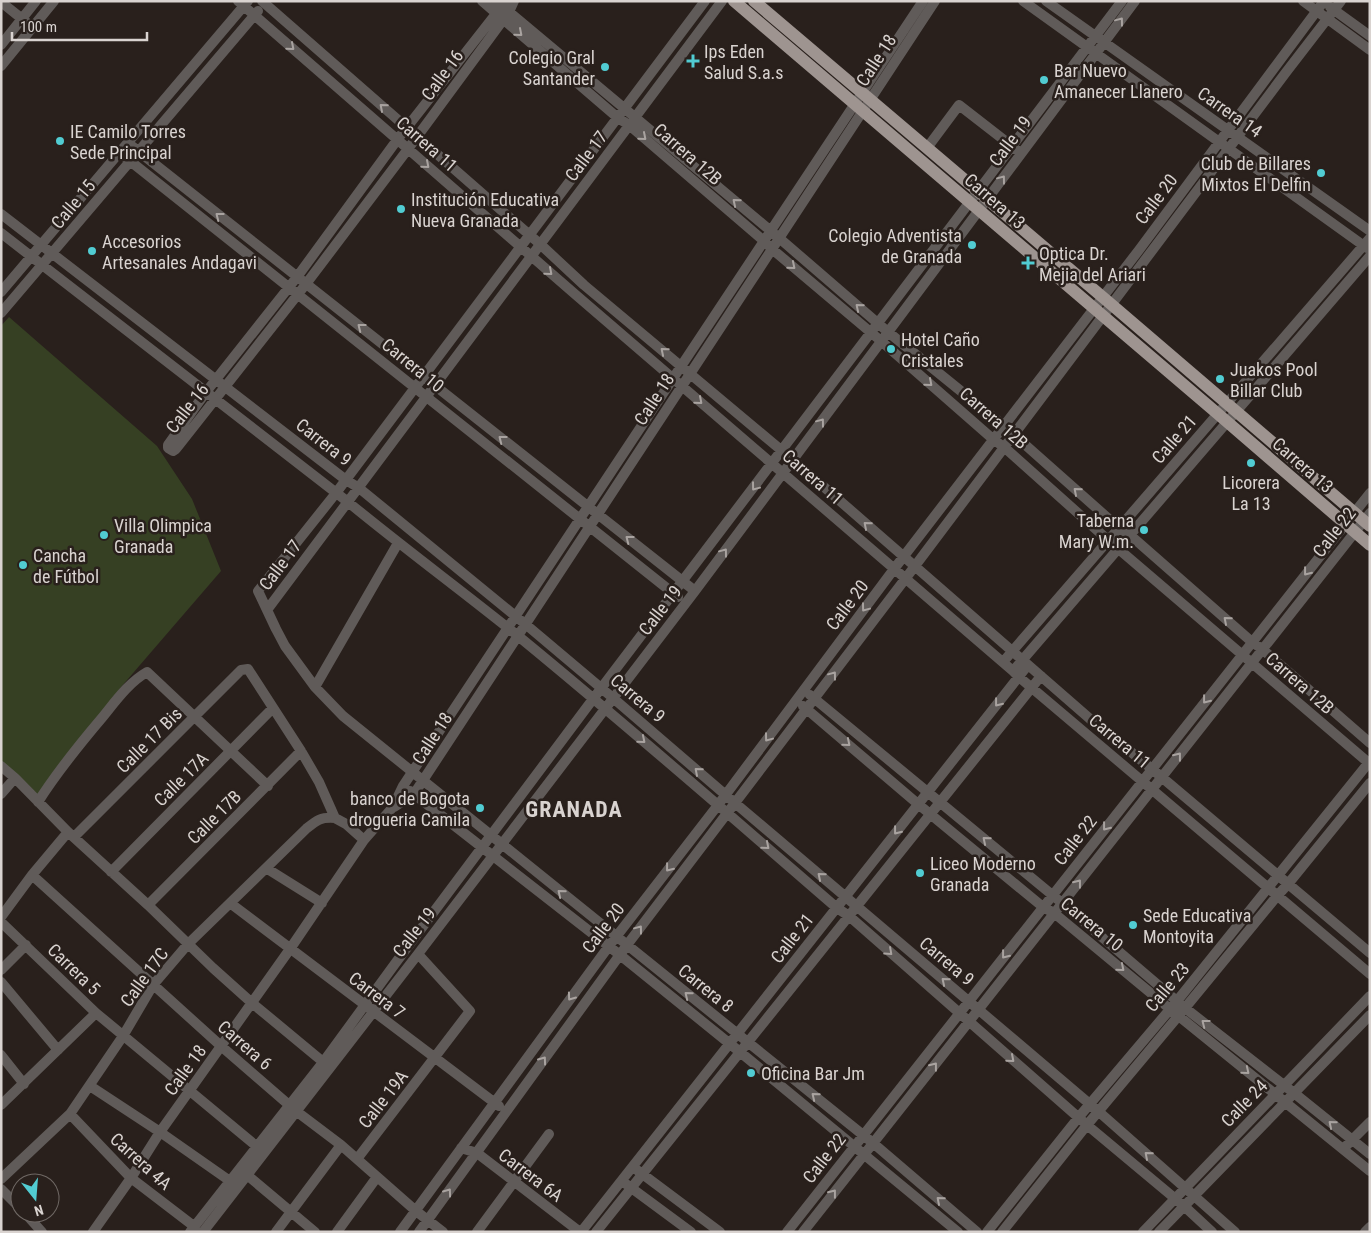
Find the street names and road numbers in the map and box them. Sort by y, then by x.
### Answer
street label: Calle 18 [852,30,900,90]
street label: Calle 16 [417,46,467,104]
street label: Carrera 14 [1194,82,1266,142]
street label: Carrera 11 [392,112,462,176]
street label: Calle 19 [984,112,1036,170]
street label: Carrera 12B [650,119,726,189]
street label: Calle 17 [560,127,612,185]
street label: Carrera 13 [960,169,1030,233]
street label: Calle 20 [1130,170,1182,228]
street label: Calle 15 [46,175,100,233]
street label: Carrera 10 [378,334,448,396]
street label: Calle 18 [630,369,678,429]
street label: Calle 16 [161,379,213,437]
street label: Carrera 12B [956,383,1032,453]
street label: Calle 21 [1147,410,1201,468]
street label: Carrera 9 [292,414,356,470]
street label: Carrera 13 [1268,433,1338,497]
street label: Carrera 11 [778,445,848,509]
street label: Calle 22 [1308,503,1360,561]
street label: Calle 17 [254,536,306,594]
street label: Calle 20 [821,576,873,634]
street label: Calle 19 [634,581,686,639]
street label: Carrera 12B [1262,648,1338,718]
street label: Carrera 9 [606,669,670,727]
street label: Calle 17 Bis [112,703,186,777]
street label: Calle 18 [408,708,456,768]
street label: Carrera 11 [1085,709,1155,773]
street label: Calle 17A [150,747,213,810]
street label: Calle 17B [183,786,245,848]
street label: Calle 22 [1049,811,1101,869]
street label: Carrera 10 [1057,893,1127,955]
street label: Calle 20 [577,899,629,957]
street label: Calle 19 [388,903,440,961]
street label: Calle 21 [766,909,818,967]
street label: Carrera 9 [915,932,979,990]
street label: Carrera 5 [43,939,105,999]
street label: Calle 17C [116,943,172,1011]
street label: Calle 23 [1140,958,1194,1016]
street label: Carrera 8 [674,959,738,1017]
street label: Carrera 7 [345,967,409,1023]
street label: Carrera 6 [214,1016,276,1074]
street label: Calle 18 [160,1041,210,1099]
street label: Calle 19A [354,1065,413,1132]
street label: Calle 24 [1216,1075,1272,1131]
street label: Carrera 4A [106,1128,176,1194]
street label: Calle 22 [798,1129,850,1187]
street label: Carrera 6A [495,1144,568,1206]

